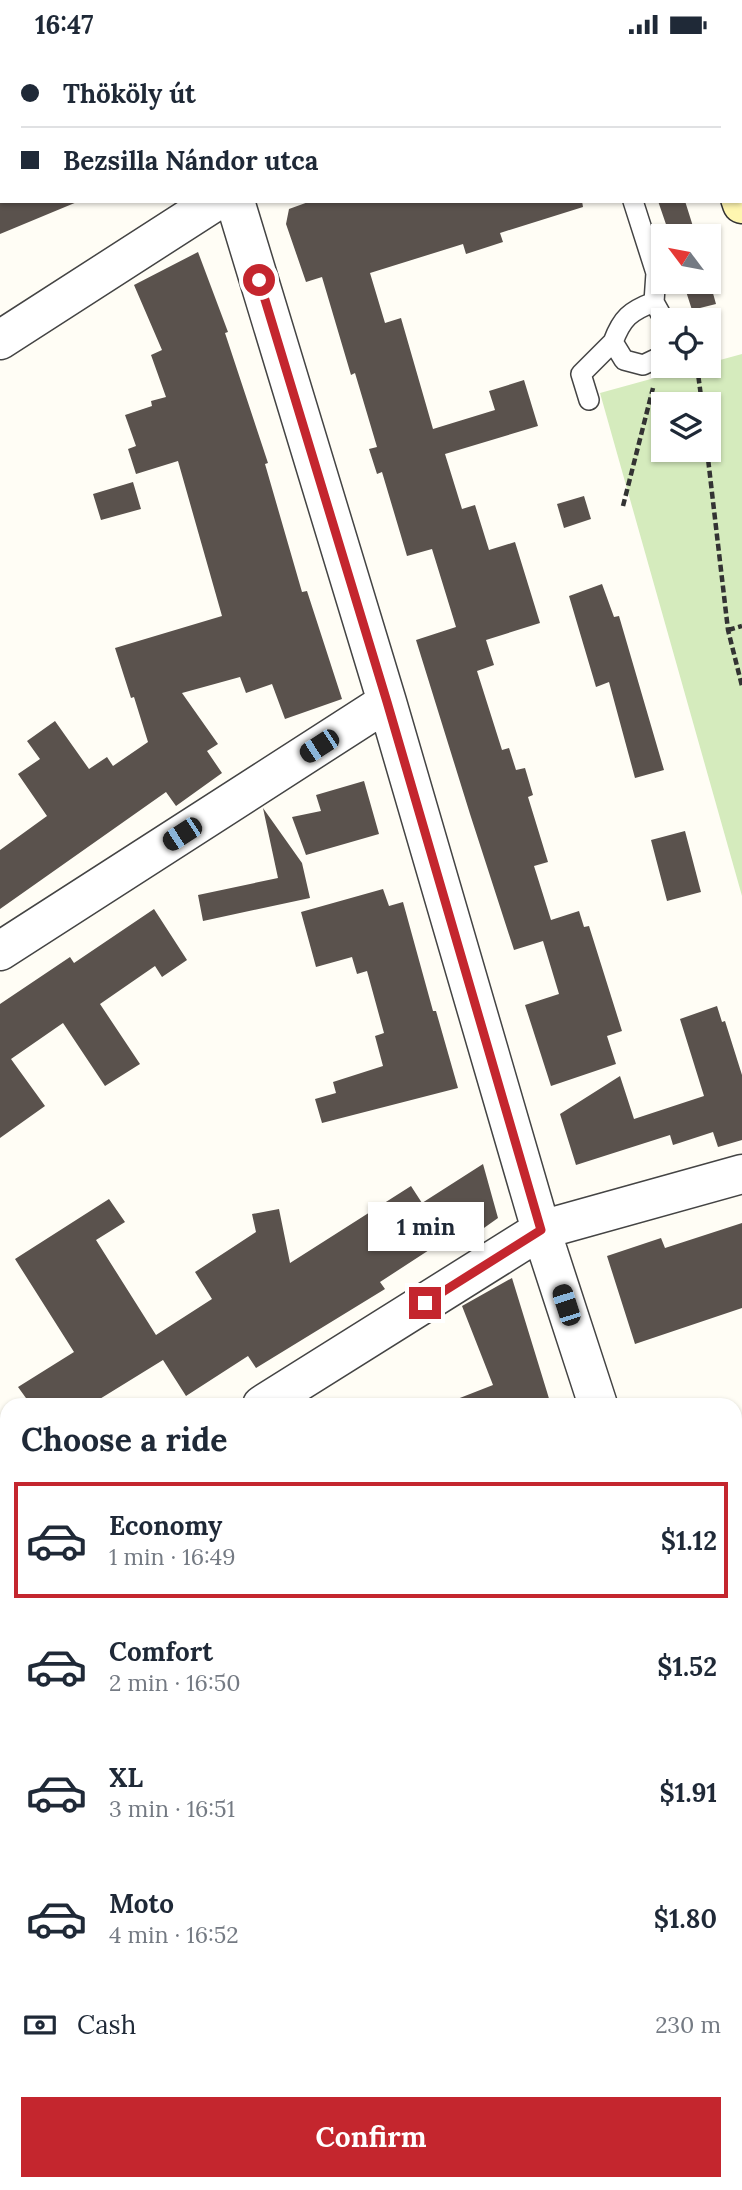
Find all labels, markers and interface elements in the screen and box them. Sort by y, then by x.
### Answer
text: 16:47 [35,8,93,41]
text: Thököly út [63,77,196,110]
text: Bezsilla Nándor utca [63,144,318,177]
north arrow [651,224,721,294]
map controls [651,224,721,462]
route start [243,264,275,296]
button: locate [651,308,721,378]
button: layers [651,392,721,462]
car [296,726,343,766]
car [159,814,206,854]
callout: 1 min [367,1201,483,1251]
text: 1 min [397,1212,455,1241]
car [550,1282,583,1328]
route end [409,1287,441,1319]
text: Choose a ride [21,1419,228,1460]
icon: car [25,1509,88,1572]
text: Economy [109,1509,222,1542]
text: $1.12 [661,1524,717,1557]
text: 1 min · 16:49 [109,1542,235,1571]
icon: car [25,1635,88,1698]
text: Comfort [109,1635,213,1668]
text: $1.52 [657,1650,717,1683]
text: 2 min · 16:50 [109,1668,240,1697]
icon: car [25,1761,88,1824]
text: XL [109,1761,143,1794]
text: $1.91 [660,1776,717,1809]
text: 3 min · 16:51 [109,1794,235,1823]
icon: car [25,1887,88,1950]
text: Moto [109,1887,174,1920]
text: $1.80 [654,1902,717,1935]
text: 4 min · 16:52 [109,1920,239,1949]
icon: cash [21,2006,59,2044]
text: Cash [77,2008,136,2041]
text: 230 m [655,2010,721,2039]
button: Confirm [21,2097,721,2177]

